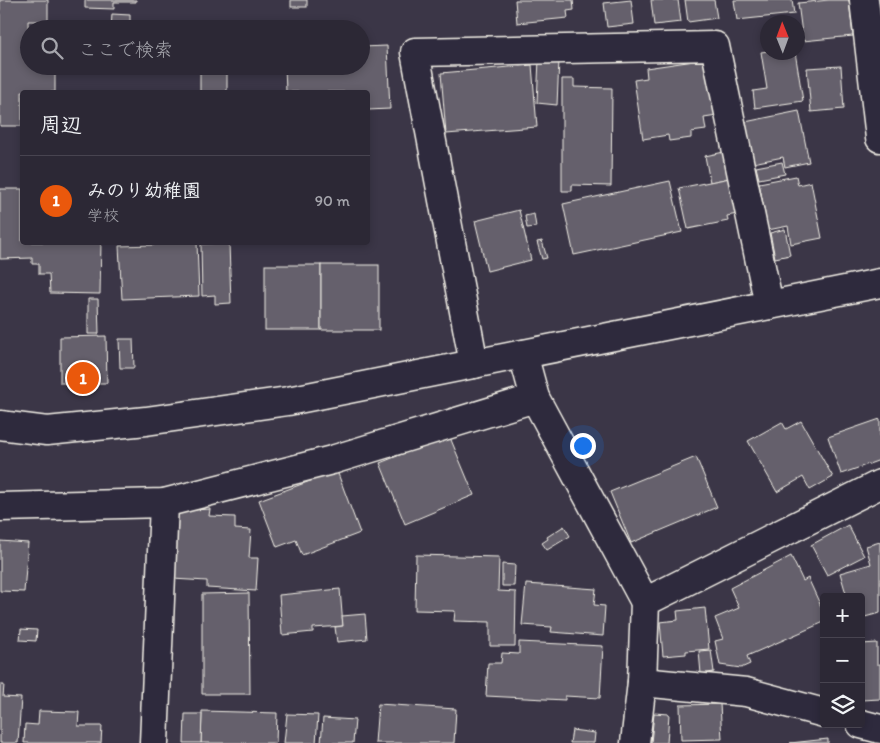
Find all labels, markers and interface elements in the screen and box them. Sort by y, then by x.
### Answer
north arrow [760,15,805,60]
search box [20,20,370,75]
icon: search [38,34,66,62]
text: ここで検索 [78,38,173,61]
text: 周辺 [40,112,82,137]
text: みのり幼稚園 [87,179,201,202]
text: 1 [52,191,60,210]
text: 90 m [315,191,350,210]
text: 学校 [87,206,119,225]
pin: 1 [67,359,99,397]
your location [570,433,596,459]
map controls [820,593,865,728]
button: + [820,593,865,638]
button: − [820,638,865,683]
button: layers [820,683,865,728]

